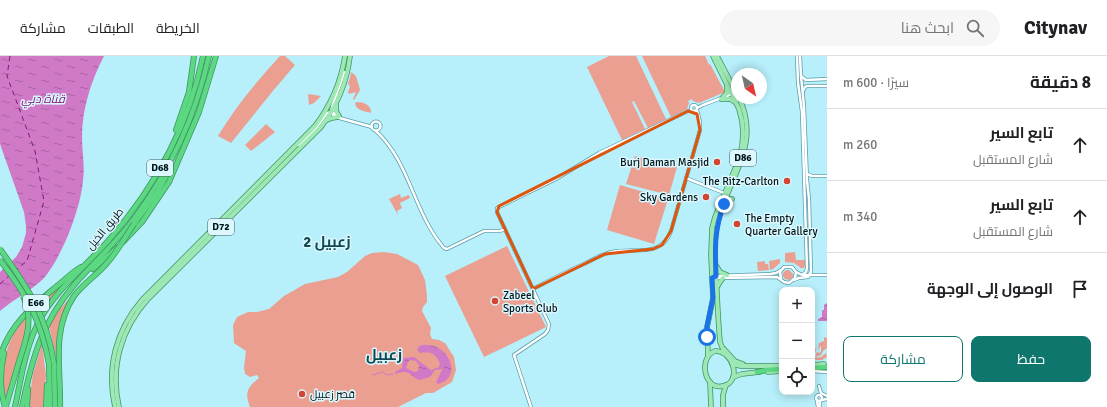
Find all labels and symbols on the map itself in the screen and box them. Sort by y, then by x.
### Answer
north arrow [731,68,767,104]
water label: قناة دبي [21,92,66,109]
road number: D86 [730,150,756,166]
place label: Burj Daman Masjid [620,156,709,169]
marker: Burj Daman Masjid [712,157,722,167]
road number: D68 [147,160,173,176]
place label: The Ritz-Carlton [703,175,779,188]
marker: The Ritz-Carlton [782,176,792,186]
place label: Sky Gardens [640,191,698,204]
marker: Sky Gardens [701,192,711,202]
route end [715,195,733,213]
street label: طريق الخيل [84,205,126,253]
place label: The Empty Quarter Gallery [745,212,818,238]
road number: D72 [208,219,234,235]
marker: The Empty Quarter Gallery [732,219,742,229]
district label: زعبيل 2 [303,233,351,251]
place label: Zabeel Sports Club [503,289,558,315]
road number: E66 [23,295,49,311]
marker: Zabeel Sports Club [490,296,500,306]
route start [698,328,716,346]
district label: زعبيل [366,346,402,364]
place label: قصر زعبيل [310,388,355,401]
marker: قصر زعبيل [297,389,307,399]

